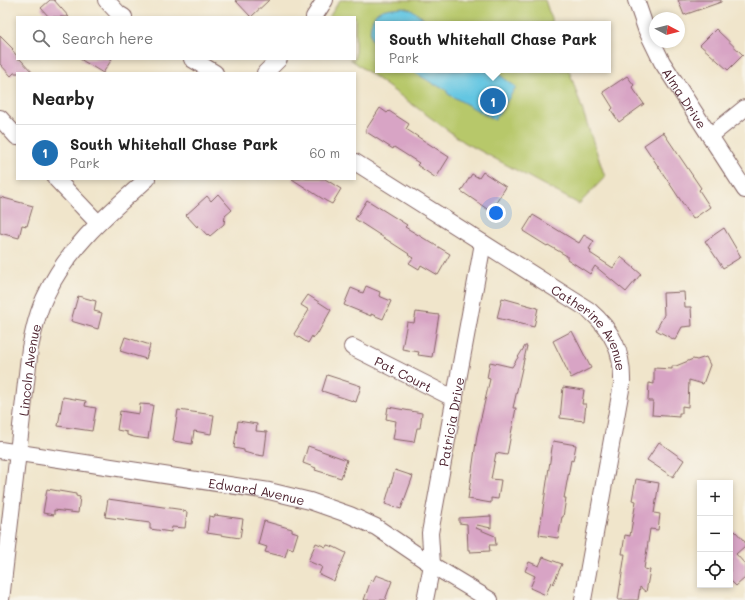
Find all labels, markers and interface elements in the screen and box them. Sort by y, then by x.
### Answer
north arrow [649,12,685,48]
search box [16,16,356,60]
popup [375,21,611,73]
icon: search [30,27,52,49]
text: Search here [62,28,153,48]
text: South Whitehall Chase Park [389,29,597,49]
text: Park [389,49,419,66]
street label: Alma Drive [659,64,711,131]
pin: 1 [480,86,506,116]
text: Nearby [32,87,94,109]
text: South Whitehall Chase Park [70,134,278,154]
text: 1 [42,144,48,161]
text: 60 m [310,144,340,161]
text: Park [70,154,99,171]
your location [486,203,506,223]
street label: Catherine Avenue [548,280,630,372]
street label: Lincoln Avenue [14,322,44,417]
street label: Pat Court [372,351,436,395]
street label: Patricia Drive [434,375,467,468]
street label: Edward Avenue [207,473,307,508]
map controls [697,480,733,588]
button: + [697,480,733,516]
button: − [697,516,733,552]
button: locate [697,552,733,588]

